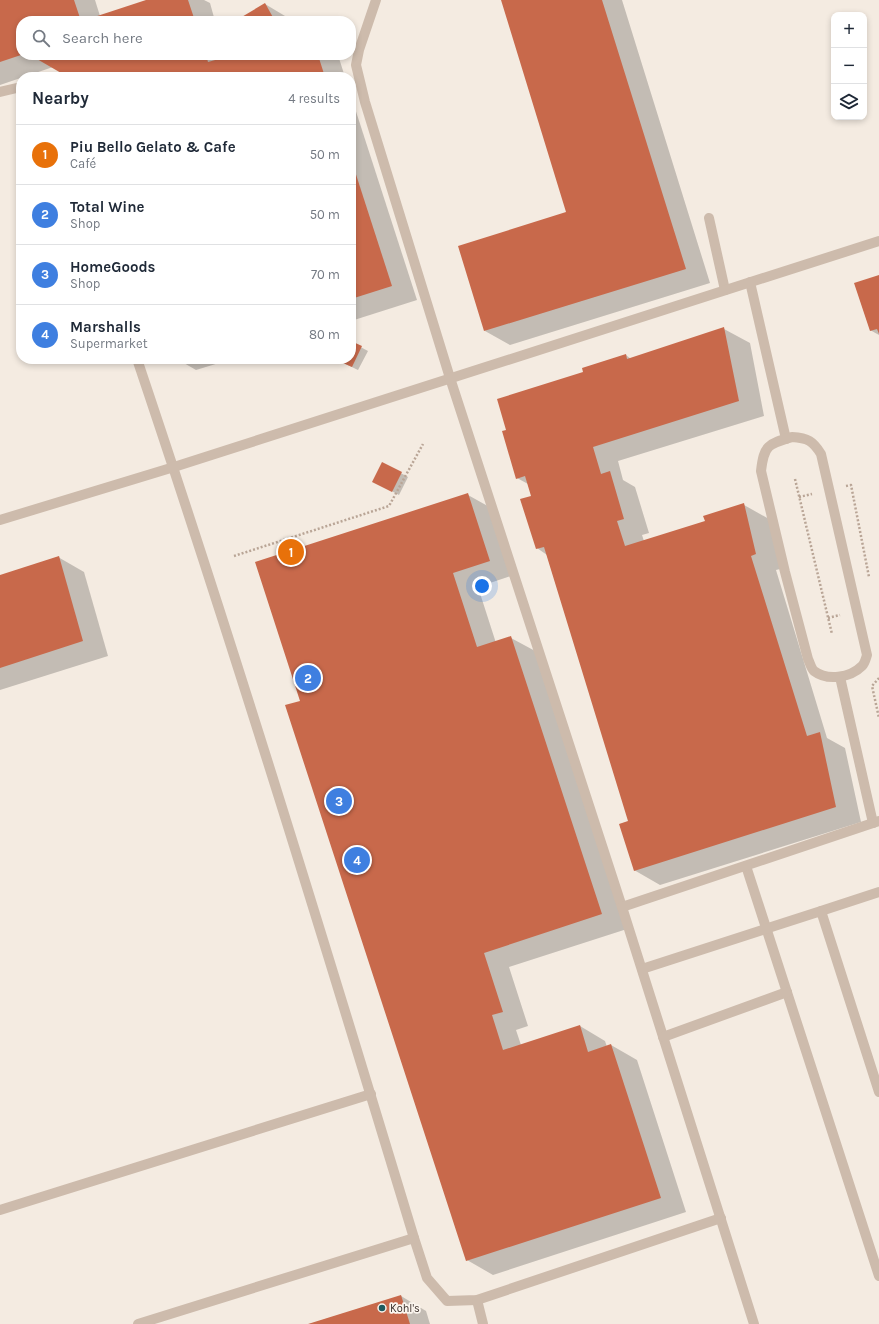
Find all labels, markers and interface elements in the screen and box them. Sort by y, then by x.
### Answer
map controls [831,12,867,120]
button: + [831,12,867,48]
search box [16,16,356,60]
icon: search [30,27,52,49]
text: Search here [62,29,143,47]
button: − [831,48,867,84]
button: layers [831,84,867,120]
text: Nearby [32,88,89,108]
text: 4 results [288,91,340,106]
text: Piu Bello Gelato & Cafe [70,138,236,156]
text: 1 [43,147,47,162]
text: 50 m [310,147,340,162]
text: Café [70,156,96,171]
text: Total Wine [70,198,145,216]
text: 2 [41,207,49,222]
text: 50 m [310,207,340,222]
text: Shop [70,216,100,231]
text: HomeGoods [70,258,156,276]
text: 3 [41,267,49,282]
text: 70 m [311,267,340,282]
text: Shop [70,276,100,291]
text: Marshalls [70,318,141,336]
text: 4 [41,327,49,342]
text: 80 m [309,327,340,342]
text: Supermarket [70,336,148,351]
pin: 1 [278,537,304,567]
your location [472,576,492,596]
pin: 2 [295,663,321,693]
pin: 3 [326,786,352,816]
pin: 4 [344,845,370,875]
place label: Kohl's [390,1302,420,1315]
marker: Kohl's [377,1303,387,1313]

